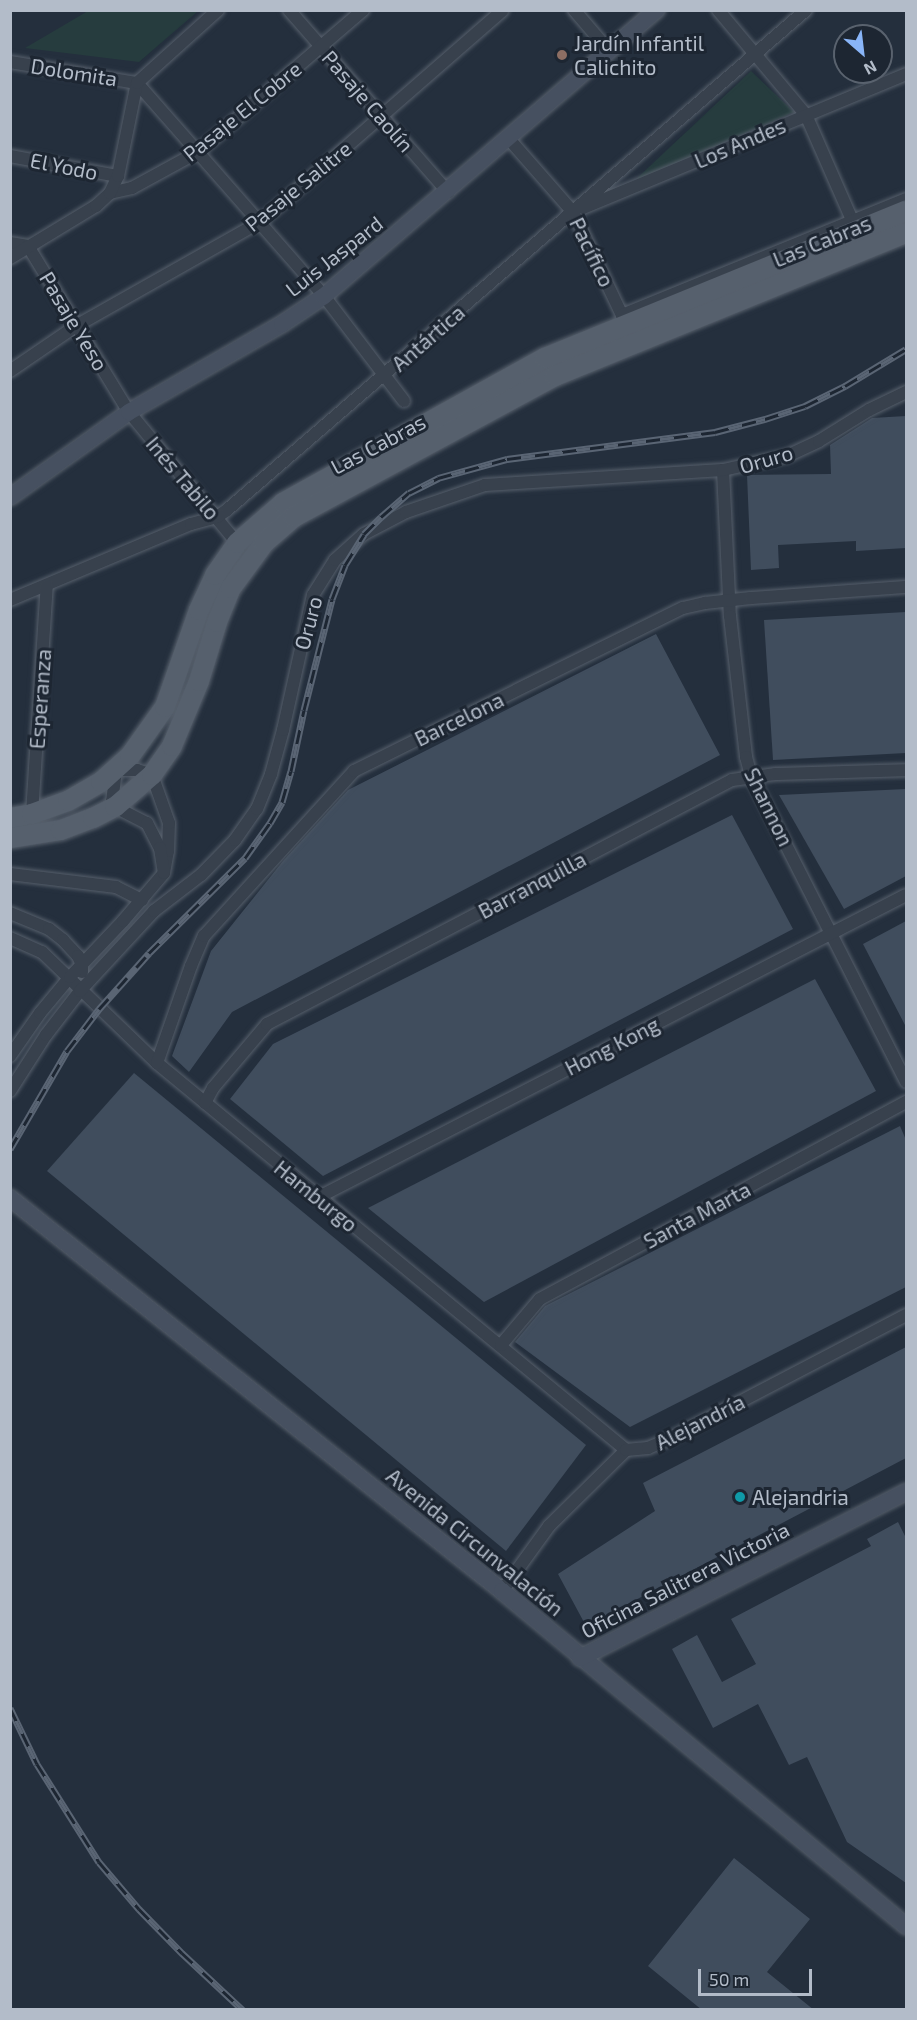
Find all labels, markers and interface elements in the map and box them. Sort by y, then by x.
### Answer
north arrow [833,24,893,84]
place label: Jardín Infantil Calichito [574,30,704,80]
street label: Pasaje Caolín [317,45,419,157]
marker: Jardín Infantil Calichito [555,48,569,62]
street label: Dolomita [29,53,119,91]
street label: Pasaje El Cobre [178,56,306,166]
text: N [861,57,880,80]
street label: Los Andes [690,112,790,174]
street label: Pasaje Salitre [240,135,356,237]
street label: El Yodo [28,147,100,185]
street label: Luis Jaspard [280,210,388,302]
street label: Las Cabras [769,210,875,272]
street label: Pacífico [564,213,620,291]
street label: Pasaje Yeso [34,267,114,375]
street label: Antártica [386,300,470,376]
street label: Las Cabras [326,409,430,479]
street label: Inés Tabilo [141,431,225,525]
street label: Oruro [736,439,796,479]
street label: Oruro [289,593,327,653]
street label: Esperanza [24,648,56,750]
street label: Barcelona [410,687,508,751]
street label: Shannon [739,764,799,850]
street label: Barranquilla [474,846,590,924]
street label: Hong Kong [561,1011,663,1081]
street label: Hamburgo [269,1155,363,1237]
street label: Santa Marta [639,1176,755,1254]
street label: Alejandría [651,1389,749,1455]
street label: Avenida Circunvalación [381,1463,569,1621]
place label: Alejandria [752,1484,849,1510]
marker: Alejandria [733,1490,747,1504]
street label: Oficina Salitrera Victoria [576,1516,794,1644]
scale bar [701,1957,815,1995]
text: 50 m [709,1968,749,1990]

